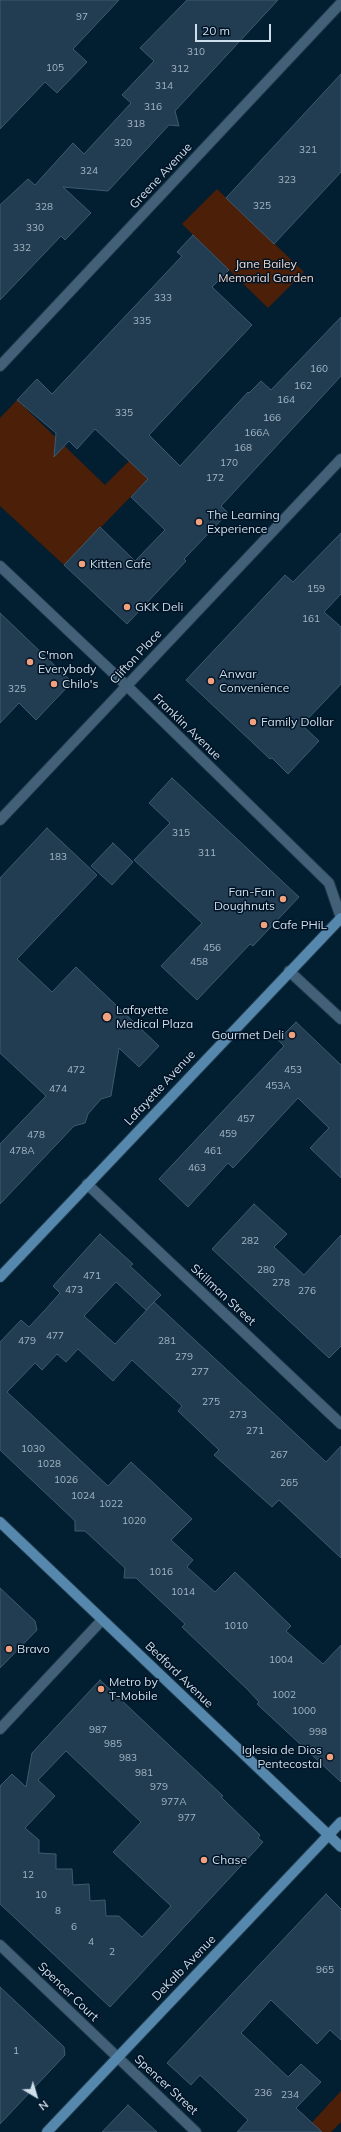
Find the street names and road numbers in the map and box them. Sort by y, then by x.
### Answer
street label: Greene Avenue [127,140,195,212]
street label: Clifton Place [107,627,165,687]
street label: Franklin Avenue [150,691,224,763]
street label: Lafayette Avenue [122,1048,198,1128]
street label: Skillman Street [188,1261,258,1329]
street label: Bedford Avenue [142,1639,216,1711]
street label: DeKalb Avenue [149,1932,219,2004]
street label: Spencer Court [35,1960,101,2024]
street label: Spencer Street [131,2052,201,2118]

